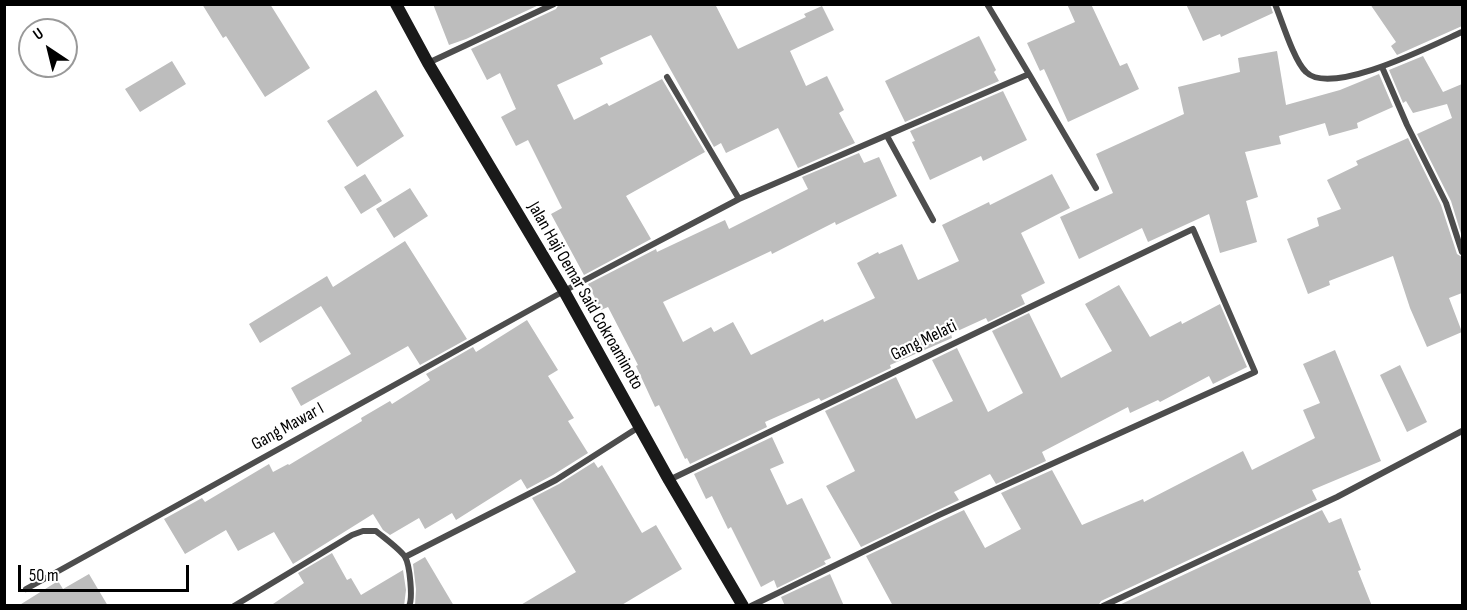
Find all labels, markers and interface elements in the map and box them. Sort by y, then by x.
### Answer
north arrow [18,18,78,78]
text: U [30,24,47,45]
street label: Jalan Haji Oemar Said Cokroaminoto [522,198,648,394]
street label: Gang Melati [888,316,960,366]
street label: Gang Mawar I [248,398,328,456]
scale bar [21,553,192,591]
text: 50 m [29,565,59,586]

